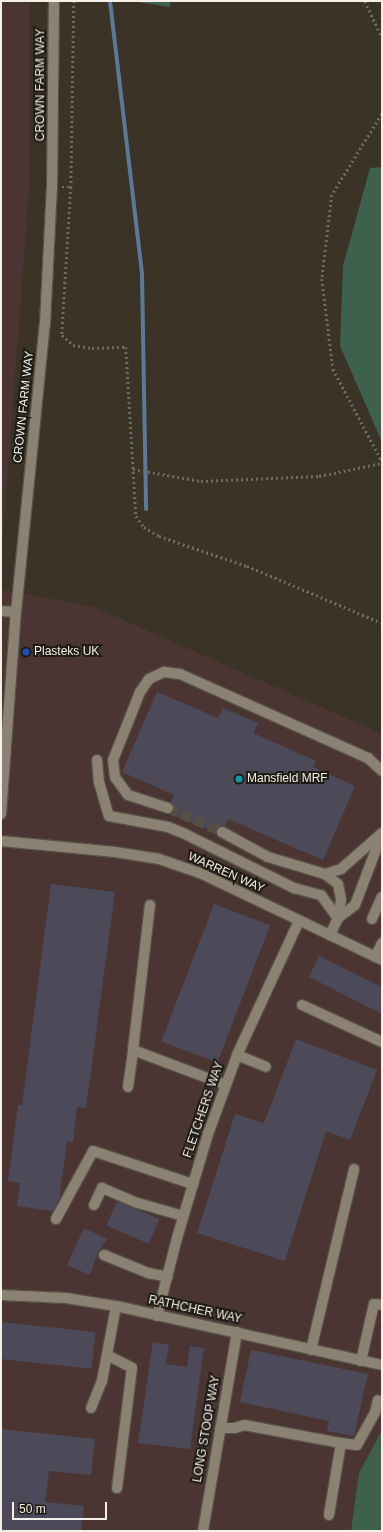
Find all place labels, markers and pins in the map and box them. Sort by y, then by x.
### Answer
place label: Plasteks UK [34,645,99,659]
marker: Plasteks UK [21,647,31,657]
place label: Mansfield MRF [247,772,328,786]
marker: Mansfield MRF [234,774,244,784]

